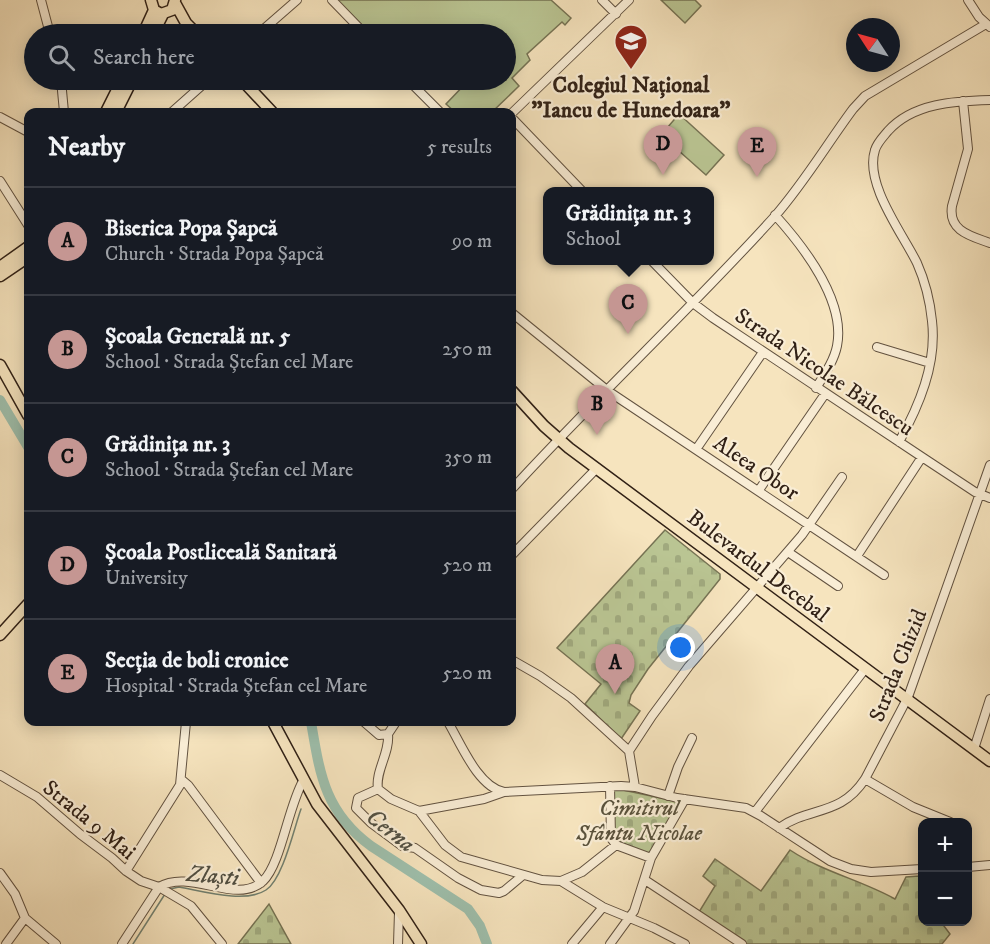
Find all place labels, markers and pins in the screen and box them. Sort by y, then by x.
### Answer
school or university icon: Colegiul Național ”Iancu de Hunedoara” [613,23,649,70]
place label: Colegiul Național ”Iancu de Hunedoara” [532,72,731,124]
pin: D [644,126,682,175]
pin: E [738,128,777,177]
pin: C [608,284,648,334]
pin: B [578,386,616,435]
pin: A [596,644,634,694]

